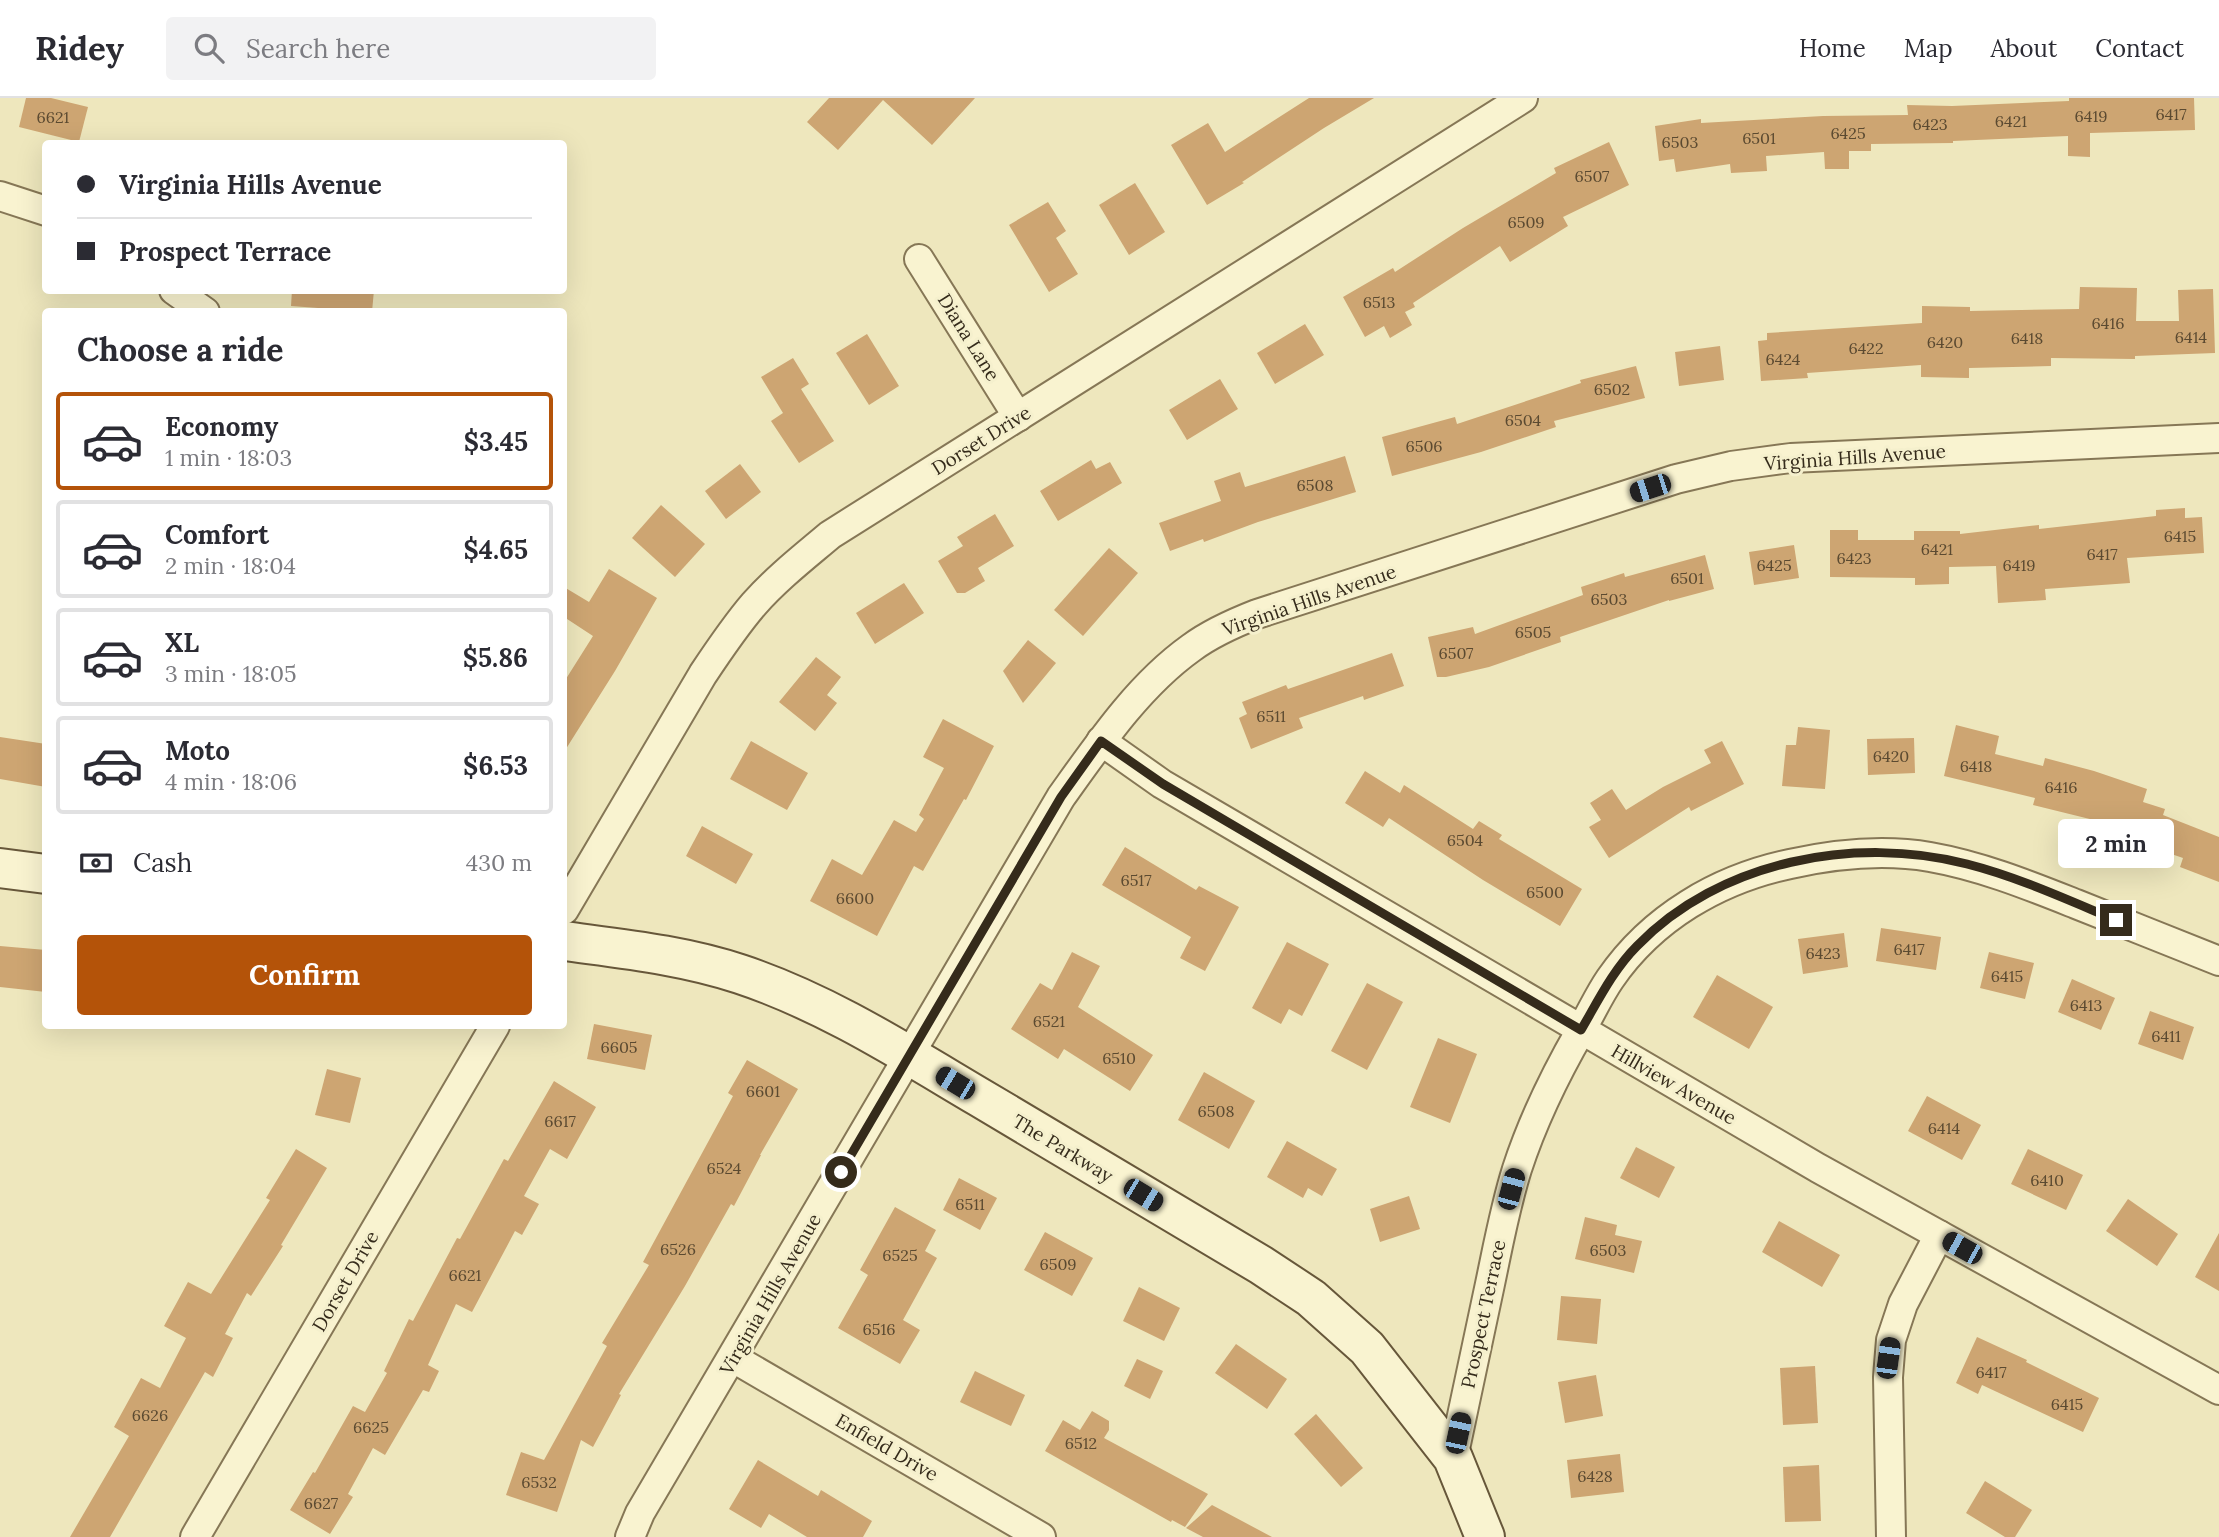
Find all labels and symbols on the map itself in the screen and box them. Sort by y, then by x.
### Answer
house number: 6417 [2155,104,2187,124]
house number: 6419 [2075,106,2108,126]
house number: 6621 [37,107,70,127]
house number: 6421 [1995,111,2027,131]
house number: 6423 [1912,114,1948,134]
house number: 6425 [1830,123,1866,143]
house number: 6501 [1742,128,1776,148]
house number: 6503 [1662,132,1698,152]
house number: 6507 [1575,166,1610,186]
house number: 6509 [1507,212,1545,232]
street label: Diana Lane [933,289,1005,385]
house number: 6513 [1363,292,1395,312]
house number: 6416 [2092,313,2125,333]
house number: 6414 [2175,327,2208,347]
house number: 6418 [2011,328,2043,348]
house number: 6420 [1927,332,1963,352]
house number: 6422 [1848,338,1884,358]
house number: 6424 [1766,349,1801,369]
house number: 6502 [1594,379,1630,399]
street label: Dorset Drive [927,400,1035,480]
house number: 6504 [1505,410,1542,430]
house number: 6506 [1405,436,1443,456]
street label: Virginia Hills Avenue [1762,439,1947,475]
car [1627,472,1674,504]
house number: 6508 [1297,475,1333,495]
house number: 6415 [2164,526,2196,546]
house number: 6421 [1921,539,1953,559]
house number: 6417 [2086,544,2118,564]
house number: 6423 [1836,548,1872,568]
house number: 6425 [1756,555,1792,575]
house number: 6419 [2003,555,2036,575]
street label: Virginia Hills Avenue [1218,559,1399,641]
house number: 6501 [1670,568,1704,588]
house number: 6503 [1591,589,1627,609]
house number: 6505 [1515,622,1551,642]
house number: 6507 [1439,643,1474,663]
house number: 6511 [1256,706,1286,726]
house number: 6420 [1873,746,1909,766]
house number: 6418 [1960,756,1992,776]
house number: 6416 [2045,777,2078,797]
callout: 2 min [2058,818,2174,868]
house number: 6504 [1447,830,1484,850]
house number: 6517 [1120,870,1152,890]
house number: 6500 [1526,882,1564,902]
house number: 6600 [836,888,874,908]
route end [2100,904,2132,936]
house number: 6417 [1893,939,1925,959]
house number: 6423 [1805,943,1841,963]
house number: 6415 [1991,966,2023,986]
house number: 6413 [2070,995,2102,1015]
house number: 6521 [1033,1011,1065,1031]
house number: 6411 [2151,1026,2181,1046]
house number: 6605 [600,1037,638,1057]
street label: Hillview Avenue [1607,1039,1741,1129]
house number: 6510 [1102,1048,1136,1068]
car [932,1063,979,1103]
house number: 6601 [746,1081,780,1101]
house number: 6508 [1198,1101,1234,1121]
street label: The Parkway [1008,1109,1118,1187]
house number: 6617 [544,1111,576,1131]
house number: 6414 [1928,1118,1961,1138]
route start [825,1156,857,1188]
house number: 6524 [707,1158,742,1178]
car [1496,1166,1527,1212]
house number: 6410 [2030,1170,2064,1190]
car [1120,1175,1167,1215]
house number: 6511 [955,1194,985,1214]
street label: Virginia Hills Avenue [714,1209,826,1380]
street label: Dorset Drive [307,1226,383,1336]
car [1939,1229,1986,1267]
street label: Prospect Terrace [1456,1237,1510,1391]
house number: 6526 [660,1239,696,1259]
house number: 6503 [1590,1240,1626,1260]
house number: 6525 [882,1245,918,1265]
house number: 6509 [1039,1254,1077,1274]
house number: 6621 [449,1265,482,1285]
house number: 6516 [862,1319,896,1339]
car [1875,1336,1902,1380]
house number: 6417 [1975,1362,2007,1382]
house number: 6415 [2051,1394,2083,1414]
house number: 6626 [132,1405,168,1425]
street label: Enfield Drive [831,1408,943,1486]
car [1444,1410,1473,1456]
house number: 6625 [353,1417,389,1437]
house number: 6512 [1065,1433,1097,1453]
house number: 6428 [1577,1466,1613,1486]
house number: 6532 [521,1472,557,1492]
house number: 6627 [304,1493,339,1513]

